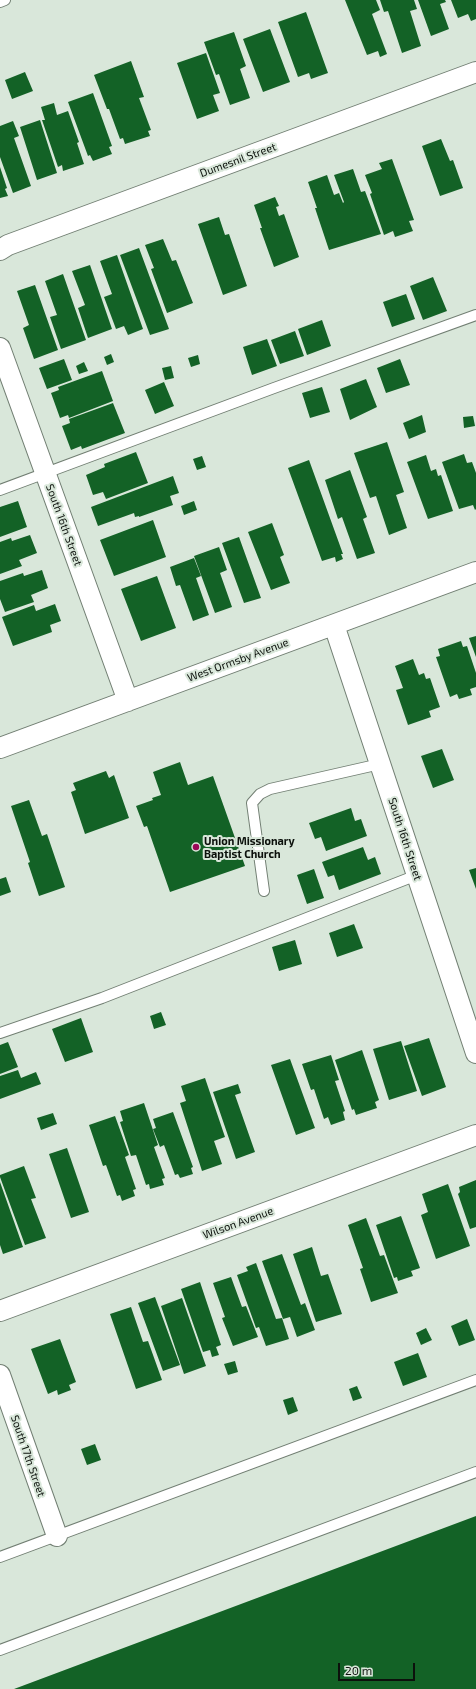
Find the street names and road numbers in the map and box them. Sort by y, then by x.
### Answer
street label: Dumesnil Street [198,140,278,180]
street label: South 16th Street [43,482,85,568]
street label: West Ormsby Avenue [186,636,290,684]
street label: South 16th Street [385,796,425,882]
street label: Wilson Avenue [201,1204,275,1242]
street label: South 17th Street [8,1414,48,1498]

